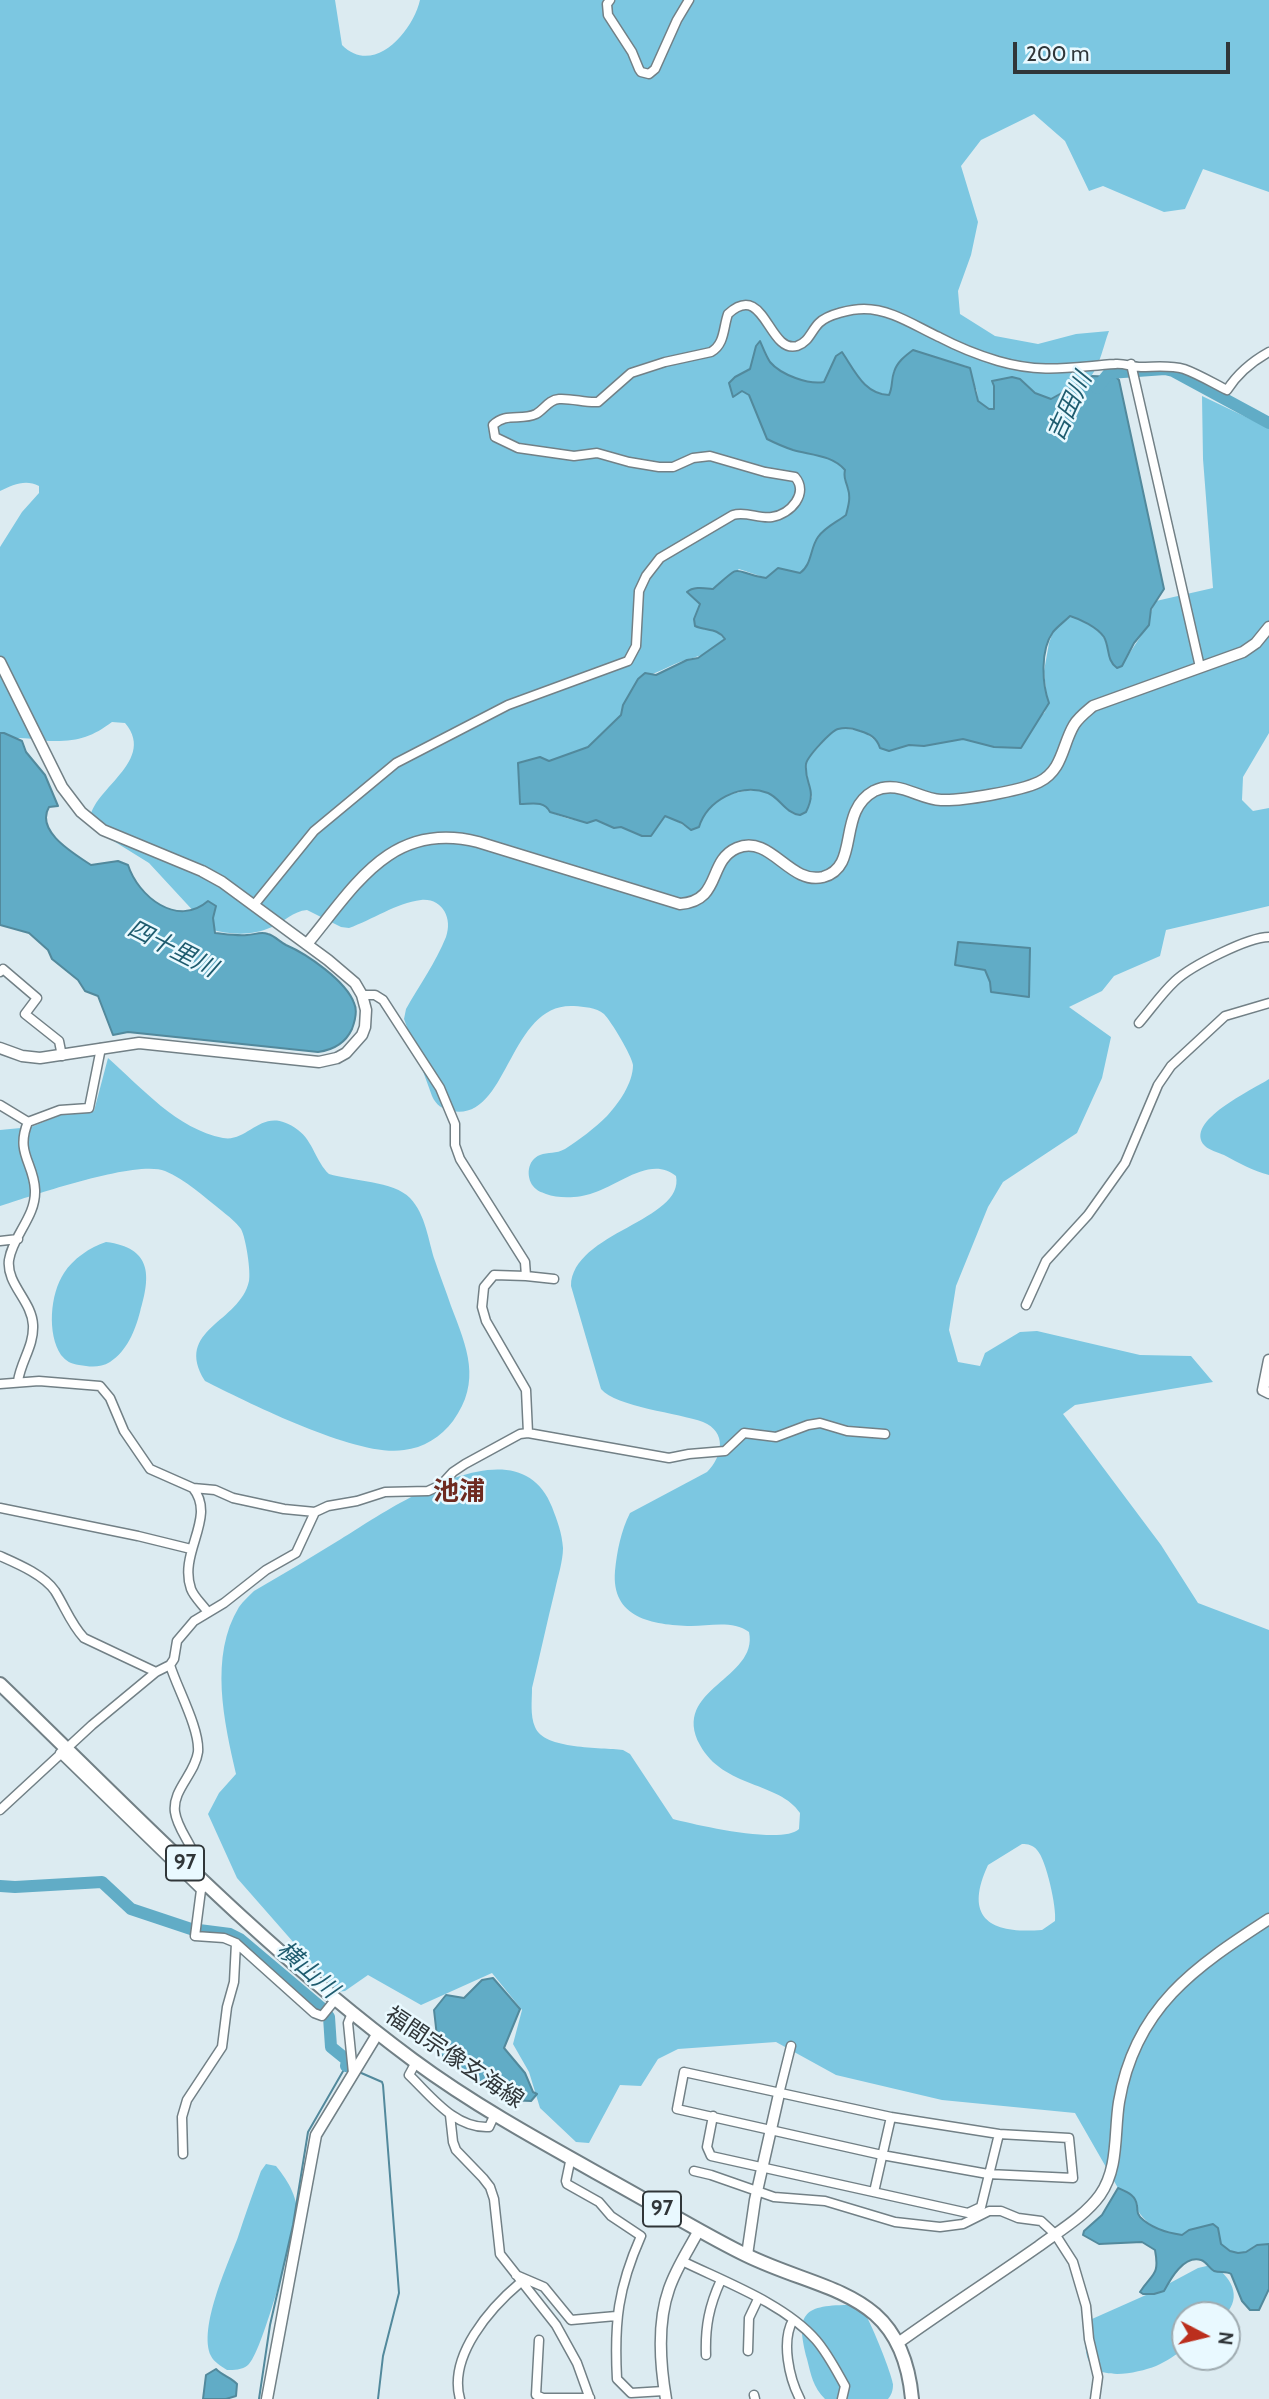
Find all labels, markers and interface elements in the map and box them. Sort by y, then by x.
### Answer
scale bar [1017,28,1234,72]
text: 200 m [1026,41,1089,66]
water label: 吉田川 [1042,368,1098,446]
water label: 四十里川 [123,914,221,984]
district label: 池浦 [433,1476,485,1508]
road number: 97 [166,1846,204,1881]
water label: 横山川 [270,1936,344,2004]
street label: 福間宗像玄海線 [380,2002,528,2114]
road number: 97 [643,2192,681,2226]
north arrow [1171,2301,1241,2371]
text: N [1213,2330,1238,2346]

